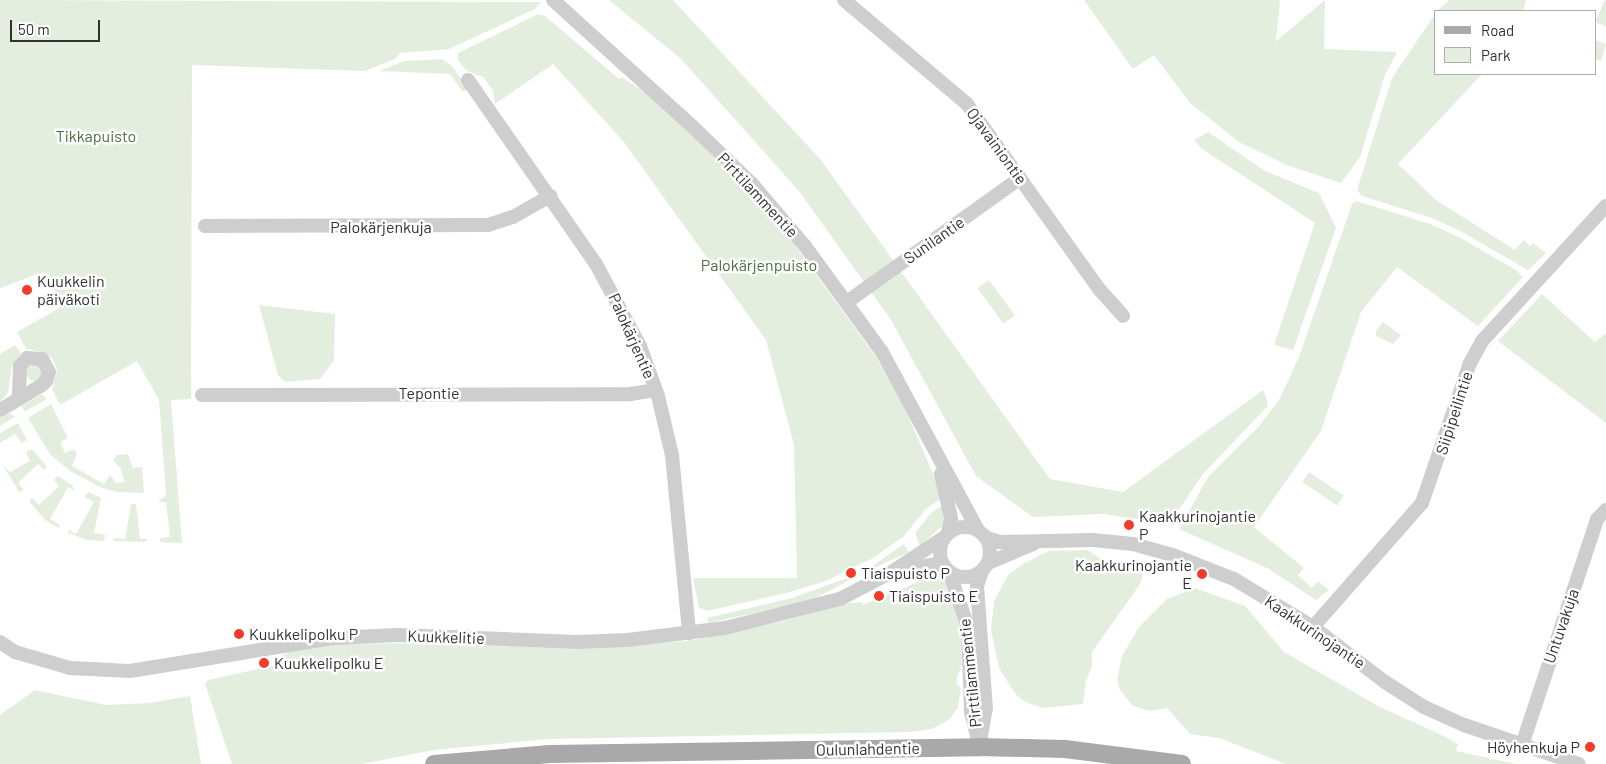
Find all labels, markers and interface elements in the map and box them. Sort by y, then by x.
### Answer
scale bar [12,10,102,42]
legend [1434,10,1596,75]
text: 50 m [18,20,50,38]
text: Road [1481,21,1514,39]
text: Park [1481,46,1510,64]
street label: Ojavainiontie [963,104,1031,188]
park label: Tikkapuisto [56,126,136,146]
street label: Pirttilammentie [714,149,802,241]
street label: Sunilantie [900,212,968,268]
street label: Palokärjenkuja [330,217,432,237]
park label: Palokärjenpuisto [701,255,817,275]
place label: Kuukkelin päiväkoti [37,271,105,309]
marker: Kuukkelin päiväkoti [21,284,33,296]
street label: Palokärjentie [605,290,659,382]
street label: Siipipeilintie [1431,369,1477,457]
street label: Tepontie [398,383,460,403]
place label: Kaakkurinojantie P [1139,506,1256,544]
marker: Kaakkurinojantie P [1123,519,1135,531]
place label: Kaakkurinojantie E [1075,555,1192,593]
place label: Tiaispuisto P [861,563,950,583]
marker: Tiaispuisto P [845,567,857,579]
marker: Kaakkurinojantie E [1196,568,1208,580]
place label: Tiaispuisto E [889,586,978,606]
street label: Untuvakuja [1539,586,1583,666]
marker: Tiaispuisto E [873,590,885,602]
street label: Kaakkurinojantie [1261,591,1369,673]
street label: Pirttilammentie [955,618,985,728]
place label: Kuukkelipolku P [249,624,358,644]
street label: Kuukkelitie [407,626,485,648]
marker: Kuukkelipolku P [233,628,245,640]
place label: Kuukkelipolku E [274,653,384,673]
marker: Kuukkelipolku E [258,657,270,669]
place label: Höyhenkuja P [1487,737,1580,757]
street label: Oulunlahdentie [816,738,920,760]
marker: Höyhenkuja P [1584,741,1596,753]

